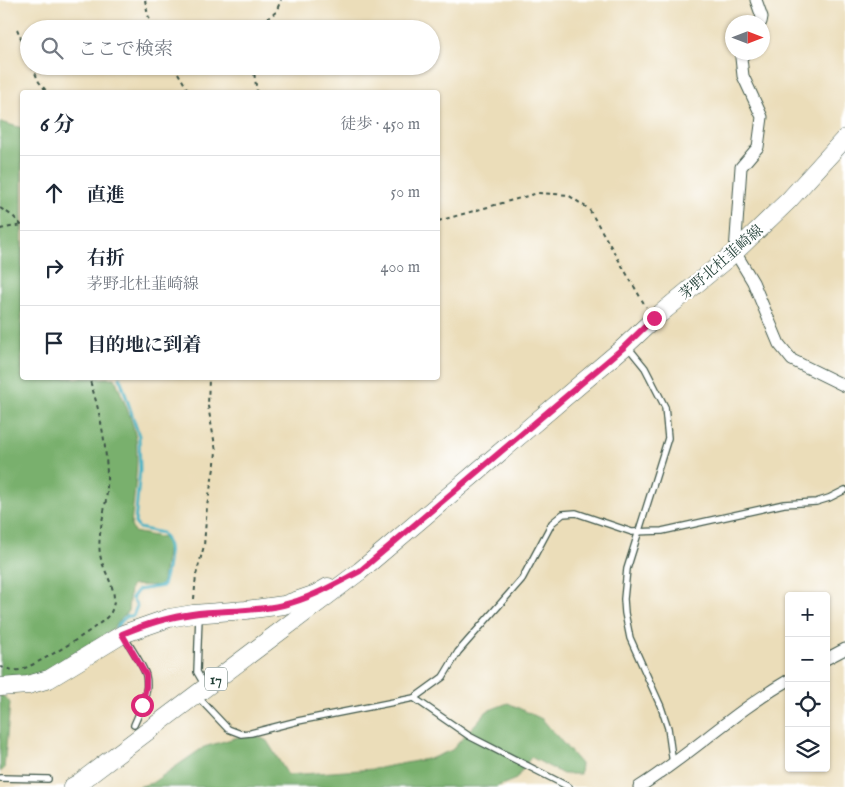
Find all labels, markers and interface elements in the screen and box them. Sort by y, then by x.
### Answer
north arrow [725,15,770,60]
search box [20,20,440,75]
icon: search [38,34,66,62]
text: ここで検索 [78,38,173,62]
text: 6 分 [40,112,74,139]
text: 徒歩 · 450 m [340,115,420,135]
icon: ahead [40,179,68,207]
text: 50 m [391,183,420,203]
text: 直進 [87,184,125,208]
street label: 茅野北杜韮崎線 [675,221,767,304]
text: 右折 [87,247,125,271]
icon: right [40,254,68,282]
text: 400 m [381,258,420,278]
text: 茅野北杜韮崎線 [87,275,199,295]
route end [643,307,666,330]
icon: arrive [40,329,68,357]
text: 目的地に到着 [87,334,201,358]
map controls [785,592,830,772]
button: + [785,592,830,637]
button: − [785,637,830,682]
road number: 17 [205,668,227,691]
button: locate [785,682,830,727]
route start [131,694,154,717]
button: layers [785,727,830,772]

